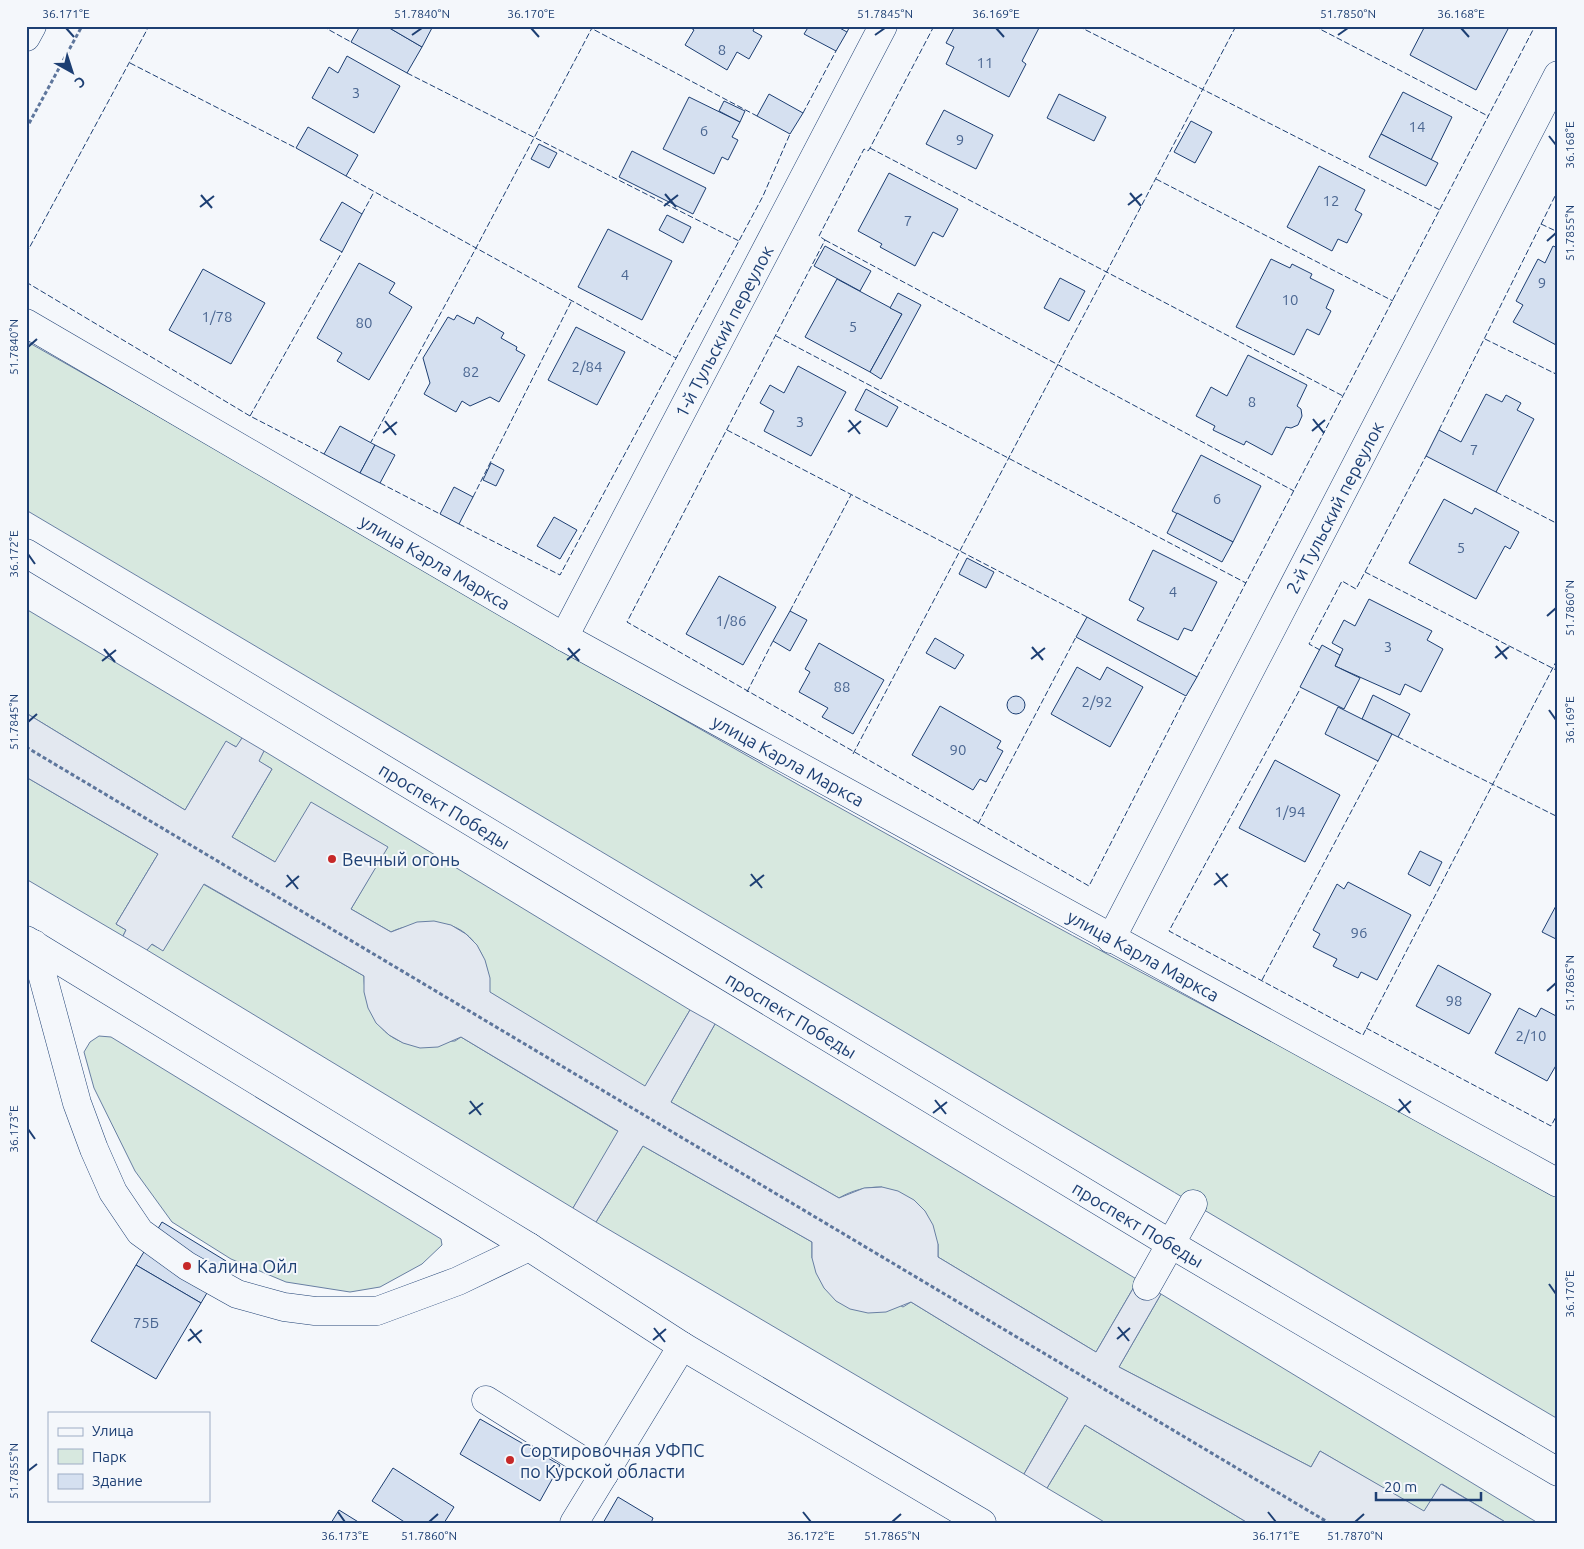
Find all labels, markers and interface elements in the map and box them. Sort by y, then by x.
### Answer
text: 36.171°E [42,7,90,20]
text: 51.7840°N [394,7,450,20]
text: 36.170°E [507,7,555,20]
text: 51.7845°N [857,7,913,20]
text: 36.169°E [972,7,1020,20]
text: 51.7850°N [1320,7,1376,20]
text: 36.168°E [1437,7,1485,20]
house number: 8 [718,41,726,58]
north arrow [48,48,98,98]
house number: 11 [977,54,993,71]
text: С [72,73,89,91]
house number: 3 [352,84,360,101]
house number: 14 [1409,118,1425,135]
text: 36.168°E [1563,121,1576,169]
house number: 6 [700,122,708,139]
house number: 9 [956,131,964,148]
house number: 12 [1323,192,1339,209]
text: 51.7855°N [1563,205,1576,261]
house number: 7 [904,212,912,229]
street label: 1-й Тульский переулок [671,242,777,420]
house number: 4 [621,266,629,283]
house number: 9 [1538,274,1546,291]
house number: 10 [1282,291,1298,308]
house number: 1/78 [202,308,232,325]
house number: 80 [356,314,372,331]
house number: 5 [849,318,857,335]
text: 51.7840°N [7,319,20,375]
house number: 2/84 [572,358,602,375]
house number: 82 [463,363,479,380]
house number: 8 [1248,393,1256,410]
house number: 3 [796,413,804,430]
street label: 2-й Тульский переулок [1282,418,1387,597]
house number: 7 [1470,441,1478,458]
house number: 6 [1213,490,1221,507]
street label: улица Карла Маркса [357,510,514,613]
text: 36.172°E [7,530,20,578]
house number: 5 [1457,539,1465,556]
text: 51.7860°N [1563,580,1576,636]
house number: 4 [1169,583,1177,600]
house number: 1/86 [716,612,746,629]
house number: 3 [1384,638,1392,655]
house number: 88 [834,678,850,695]
house number: 2/92 [1082,693,1112,710]
text: 51.7845°N [7,694,20,750]
text: 36.169°E [1563,696,1576,744]
street label: улица Карла Маркса [709,711,868,810]
house number: 90 [950,741,966,758]
street label: проспект Победы [376,759,514,853]
house number: 1/94 [1275,803,1305,820]
place label: Вечный огонь [342,849,460,869]
marker: Вечный огонь [326,853,338,865]
street label: улица Карла Маркса [1064,906,1223,1005]
house number: 96 [1351,924,1367,941]
text: 51.7865°N [1563,955,1576,1011]
street label: проспект Победы [722,968,860,1062]
house number: 98 [1446,992,1462,1009]
house number: 2/10 [1516,1027,1546,1044]
text: 36.173°E [7,1105,20,1153]
street label: проспект Победы [1069,1177,1207,1271]
place label: Калина Ойл [197,1256,297,1276]
marker: Калина Ойл [181,1260,193,1272]
text: 36.170°E [1563,1270,1576,1318]
house number: 75Б [133,1314,159,1331]
legend [48,1412,210,1502]
text: Улица [92,1422,134,1439]
place label: Сортировочная УФПС по Курской области [520,1440,704,1481]
text: 51.7855°N [7,1443,20,1499]
text: Парк [92,1448,127,1465]
marker: Сортировочная УФПС по Курской области [504,1454,516,1466]
scale bar [1376,1469,1482,1501]
text: Здание [92,1472,143,1489]
text: 20 m [1384,1478,1417,1495]
text: 36.173°E [321,1529,369,1542]
text: 51.7860°N [401,1529,457,1542]
text: 36.172°E [787,1529,835,1542]
text: 51.7865°N [864,1529,920,1542]
text: 36.171°E [1252,1529,1300,1542]
text: 51.7870°N [1327,1529,1383,1542]

